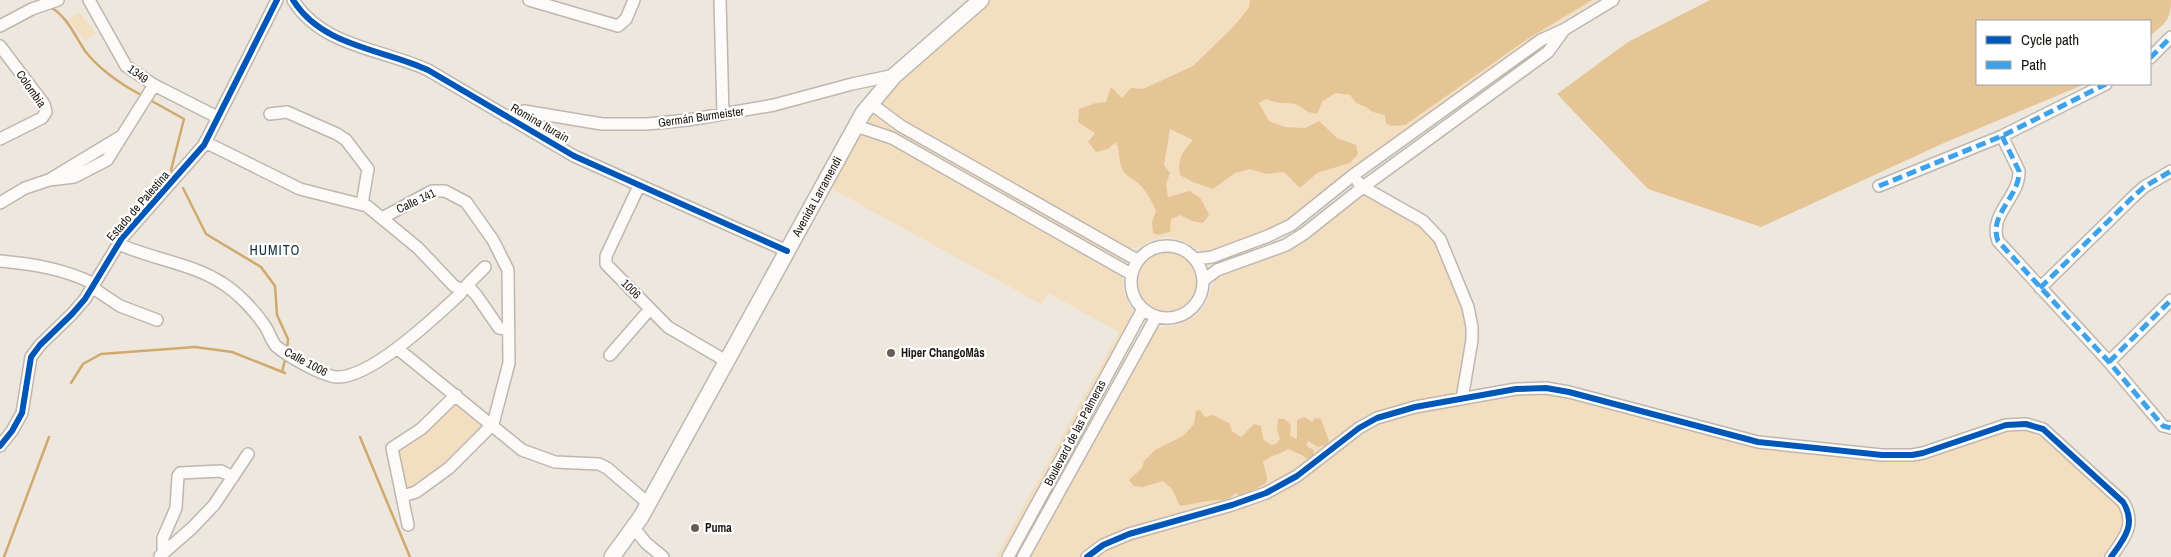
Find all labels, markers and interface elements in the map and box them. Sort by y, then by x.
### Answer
legend [1976,20,2151,85]
text: Cycle path [2021,29,2079,50]
text: Path [2021,54,2046,75]
street label: 1349 [124,61,152,87]
street label: Colombia [12,67,50,111]
street label: Romina Iturain [508,100,572,146]
street label: Germán Burmeister [657,103,746,131]
street label: Avenida Larramendi [788,154,846,240]
street label: Estado de Palestina [103,167,173,244]
street label: Calle 141 [394,185,439,217]
district label: HUMITO [249,241,301,259]
street label: 1006 [618,276,644,302]
street label: Calle 1006 [281,344,331,380]
place label: Hiper ChangoMâs [901,345,985,361]
marker: Hiper ChangoMâs [885,347,897,359]
street label: Boulevard de las Palmeras [1040,377,1110,489]
place label: Puma [705,520,732,536]
marker: Puma [689,522,701,534]

